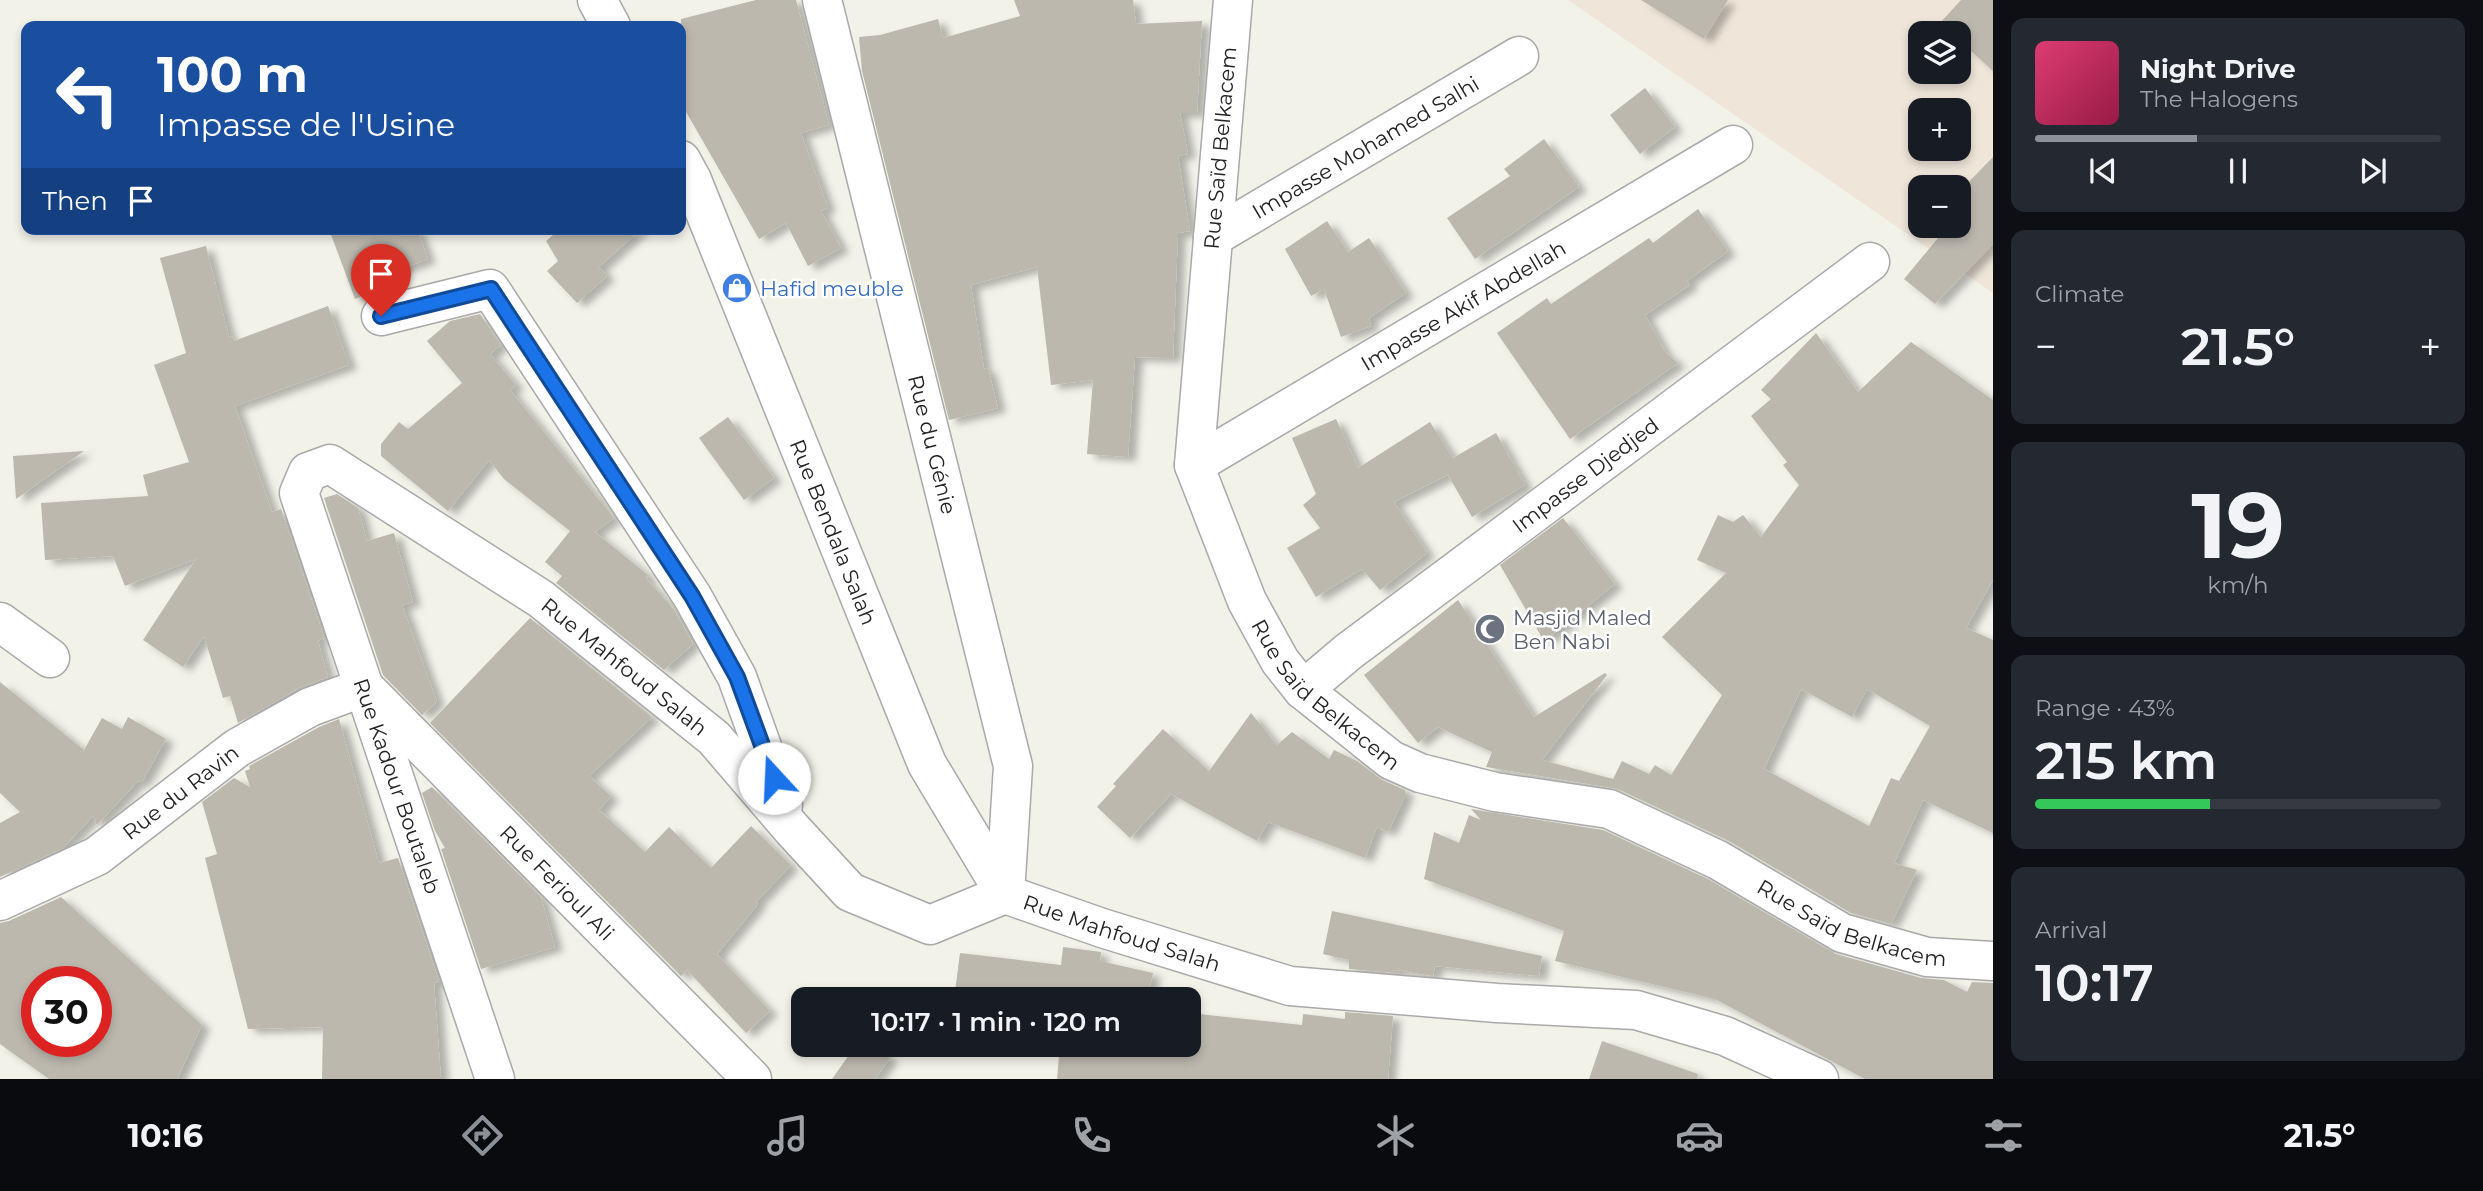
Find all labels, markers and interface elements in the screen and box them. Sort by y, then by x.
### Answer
map controls [1908,21,1971,238]
button: layers [1908,21,1971,84]
text: 100 m [157,45,308,104]
street label: Rue Saïd Belkacem [1199,45,1241,251]
icon: left [42,49,133,140]
text: Night Drive [2140,53,2296,85]
street label: Impasse Mohamed Salhi [1247,70,1483,224]
text: The Halogens [2140,85,2298,113]
button: + [1908,98,1971,161]
text: Impasse de l'Usine [157,105,455,144]
icon: previous [2084,152,2122,190]
icon: pause [2219,152,2257,190]
icon: next [2354,152,2392,190]
button: − [1908,175,1971,238]
icon: arrive [122,182,160,220]
text: Then [42,185,108,217]
street label: Impasse Akif Abdellah [1356,235,1570,376]
pin [351,244,411,316]
icon: arrive [362,255,400,293]
shop icon: Hafid meuble [720,271,754,305]
place label: Hafid meuble [760,276,904,301]
text: Climate [2035,280,2124,308]
text: 21.5° [2181,315,2295,378]
text: − [2035,323,2057,370]
text: + [2419,323,2441,370]
street label: Rue du Génie [903,372,962,517]
street label: Impasse Djedjed [1507,412,1663,538]
street label: Rue Bendala Salah [785,435,882,628]
text: 19 [2191,470,2285,581]
text: km/h [2207,571,2269,599]
street label: Rue Mahfoud Salah [537,592,713,740]
place label: Masjid Maled Ben Nabi [1513,605,1652,654]
mosque icon: Masjid Maled Ben Nabi [1473,612,1507,646]
street label: Rue Saïd Belkacem [1247,615,1405,775]
street label: Rue Kadour Boutaleb [348,675,446,897]
text: Range · 43% [2035,694,2175,722]
text: 215 km [2035,729,2217,792]
street label: Rue du Ravin [117,739,243,844]
position arrow [737,741,811,815]
street label: Rue Ferioul Ali [495,820,620,945]
street label: Rue Saïd Belkacem [1753,873,1947,971]
street label: Rue Mahfoud Salah [1020,889,1224,976]
text: Arrival [2035,916,2108,944]
text: 10:17 [2035,951,2154,1014]
speed limit sign: 30 [21,966,112,1057]
text: 10:17 · 1 min · 120 m [871,1006,1121,1038]
icon: directions [458,1111,507,1160]
icon: music [763,1111,812,1160]
icon: phone [1067,1111,1116,1160]
icon: climate [1371,1111,1420,1160]
icon: car [1675,1111,1724,1160]
icon: filters [1979,1111,2028,1160]
text: 10:16 [128,1116,203,1155]
text: 21.5° [2283,1116,2355,1155]

